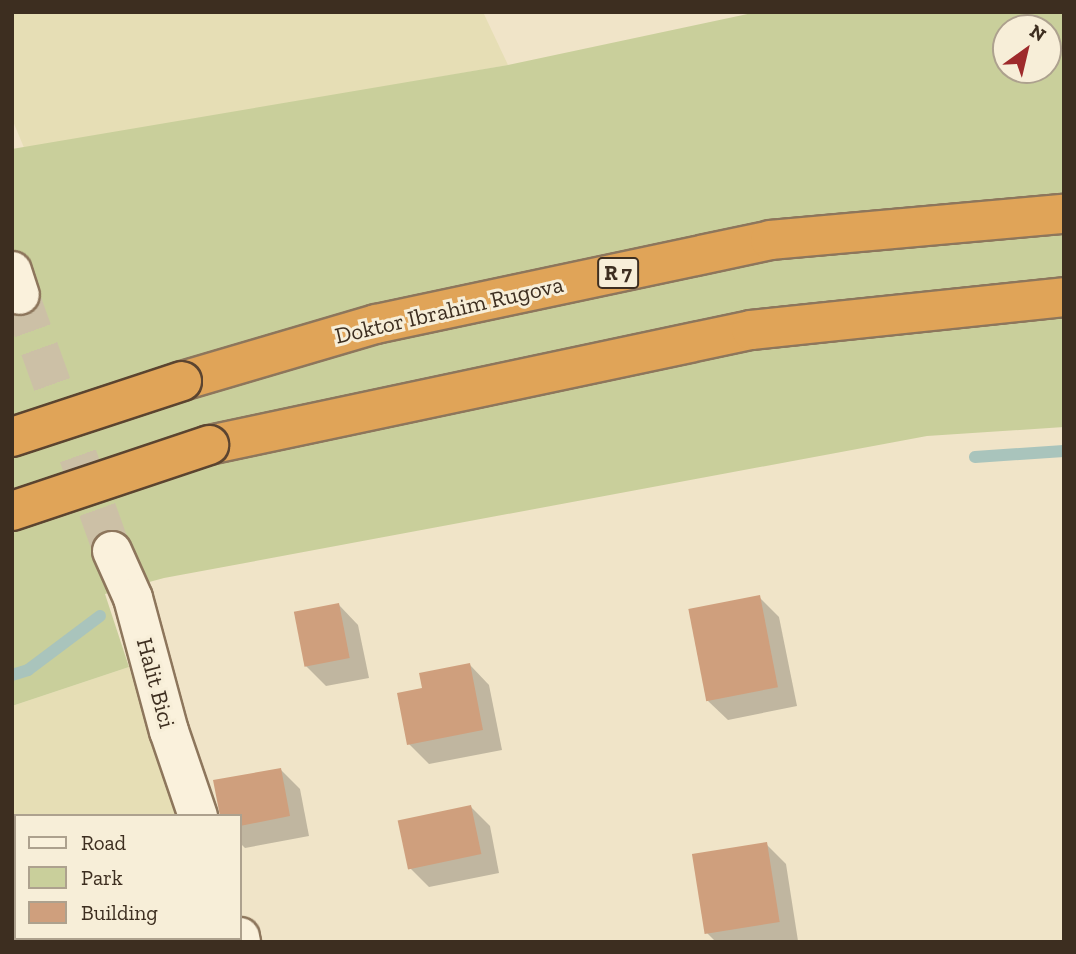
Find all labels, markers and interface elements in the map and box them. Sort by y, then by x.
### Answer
north arrow [992,14,1062,84]
text: N [1025,19,1050,46]
road number: R 7 [597,256,639,290]
street label: Doktor Ibrahim Rugova [332,270,566,350]
street label: Halit Bici [131,635,181,731]
legend [14,814,242,940]
text: Road [81,830,126,855]
text: Park [81,865,123,890]
text: Building [81,900,158,925]

